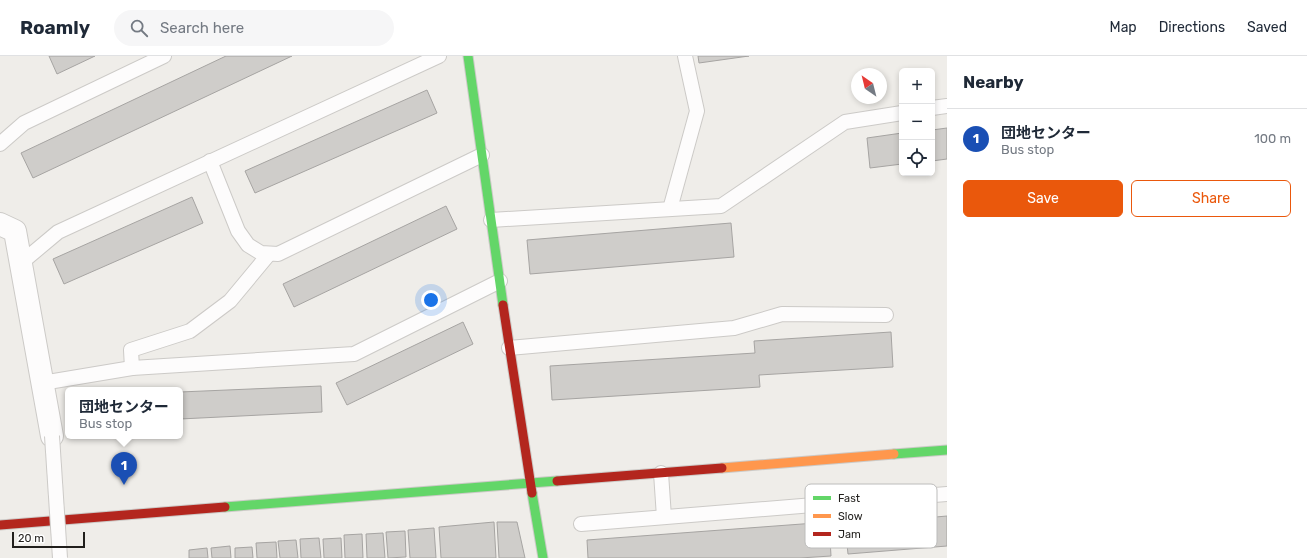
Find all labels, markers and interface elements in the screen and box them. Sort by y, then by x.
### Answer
search box [114,10,394,46]
text: Roamly [20,16,90,39]
icon: search [128,17,150,39]
text: Search here [160,19,244,37]
text: Map [1110,19,1137,36]
text: Directions [1159,19,1225,36]
text: Saved [1247,19,1287,36]
north arrow [851,68,887,104]
map controls [899,68,935,176]
button: + [899,68,935,104]
text: Nearby [963,72,1024,92]
button: − [899,104,935,140]
text: 団地センター [1001,124,1091,142]
text: 1 [973,131,979,146]
text: 100 m [1254,131,1291,146]
button: locate [899,140,935,176]
text: Bus stop [1001,142,1054,157]
button: Save [963,180,1123,217]
button: Share [1131,180,1291,217]
your location [421,290,441,310]
popup [65,387,183,439]
text: 団地センター [79,398,169,416]
text: Bus stop [79,416,132,431]
pin: 1 [111,452,137,485]
legend [805,484,937,548]
text: Fast [838,492,861,505]
text: Slow [838,510,863,523]
text: Jam [838,528,861,541]
scale bar [12,530,85,549]
text: 20 m [18,532,44,545]

